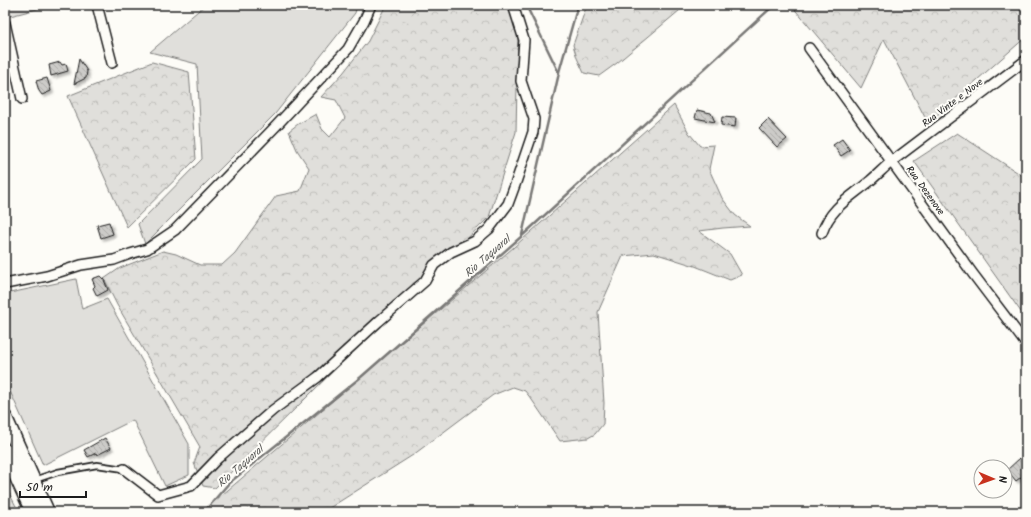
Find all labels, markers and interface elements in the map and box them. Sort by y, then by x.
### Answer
street label: Rua Vinte e Nove [919,74,987,131]
street label: Rua Dezenove [902,163,949,219]
water label: Rio Taquaral [460,230,517,282]
water label: Rio Taquaral [213,440,270,492]
north arrow [973,459,1013,499]
scale bar [20,473,86,499]
text: N [993,476,1011,483]
text: 50 m [26,478,53,497]

